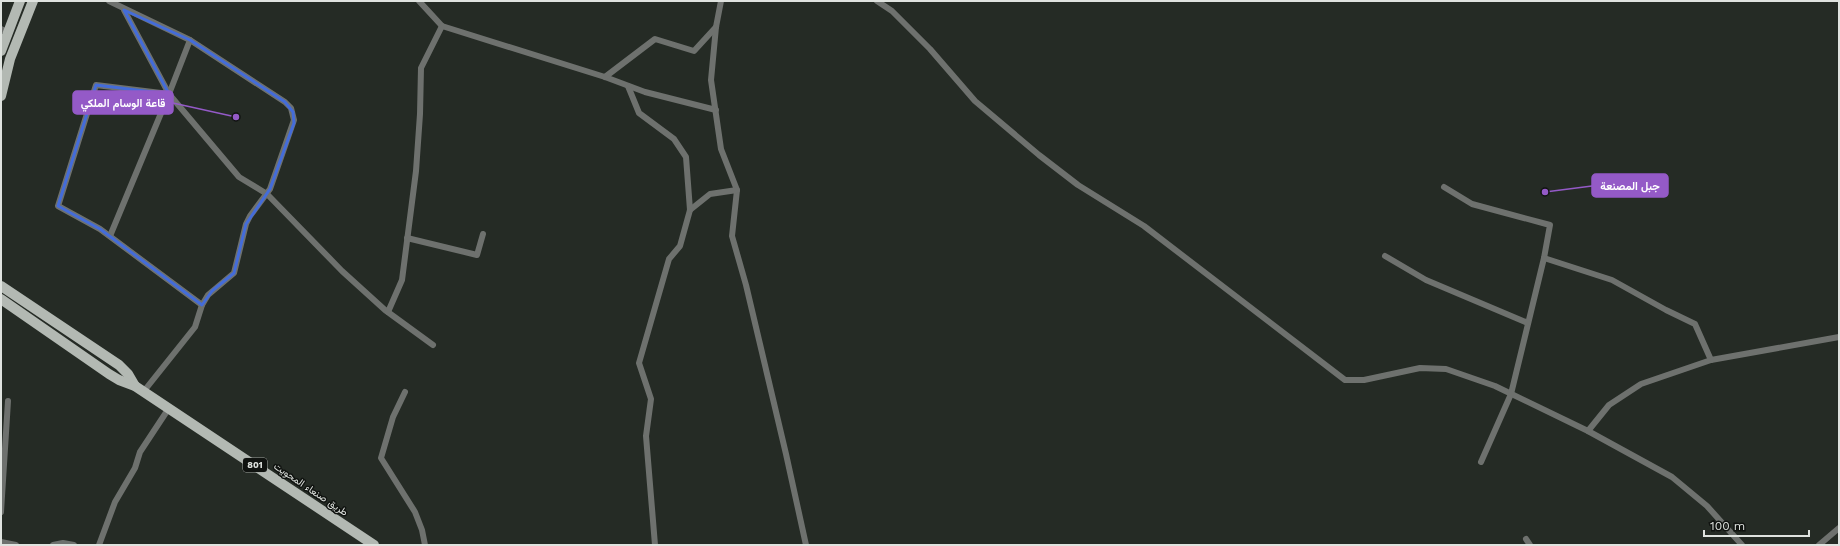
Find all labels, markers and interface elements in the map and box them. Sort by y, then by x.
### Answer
callout: قاعة الوسام الملكي [73,91,173,114]
text: قاعة الوسام الملكي [81,97,165,112]
callout: جبل المصنعة [1592,174,1668,197]
text: جبل المصنعة [1600,180,1660,193]
road number: 801 [243,458,267,472]
street label: طريق صنعاء المحويت [271,460,350,519]
scale bar [1704,512,1809,538]
text: 100 m [1710,519,1745,533]

